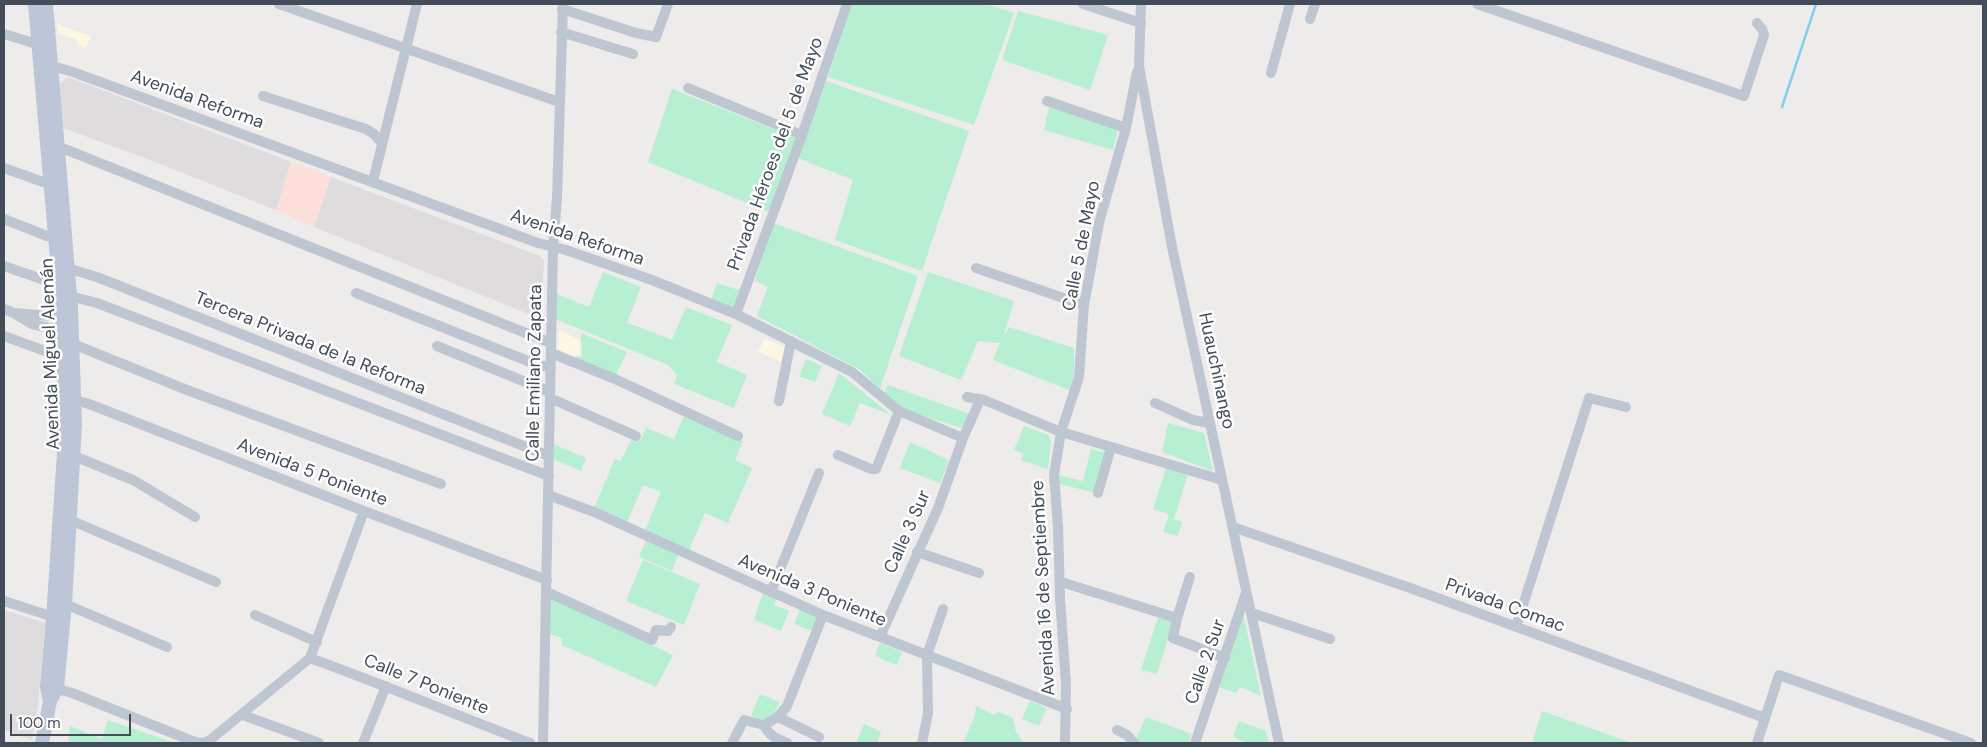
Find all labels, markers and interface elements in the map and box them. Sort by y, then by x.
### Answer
street label: Privada Héroes del 5 de Mayo [724,34,828,274]
street label: Avenida Reforma [127,66,267,134]
street label: Calle 5 de Mayo [1059,179,1105,313]
street label: Avenida Reforma [507,205,647,271]
street label: Avenida Miguel Alemán [37,258,65,450]
street label: Calle Emiliano Zapata [523,284,547,462]
street label: Tercera Privada de la Reforma [191,288,429,400]
street label: Huauchinango [1193,311,1239,431]
street label: Avenida 5 Poniente [234,434,390,512]
street label: Avenida 16 de Septiembre [1028,480,1060,696]
street label: Calle 3 Sur [880,487,936,577]
street label: Avenida 3 Poniente [735,550,889,632]
street label: Privada Comac [1442,574,1568,638]
street label: Calle 2 Sur [1181,617,1231,707]
street label: Calle 7 Poniente [360,650,492,720]
scale bar [12,704,134,736]
text: 100 m [18,713,61,733]

